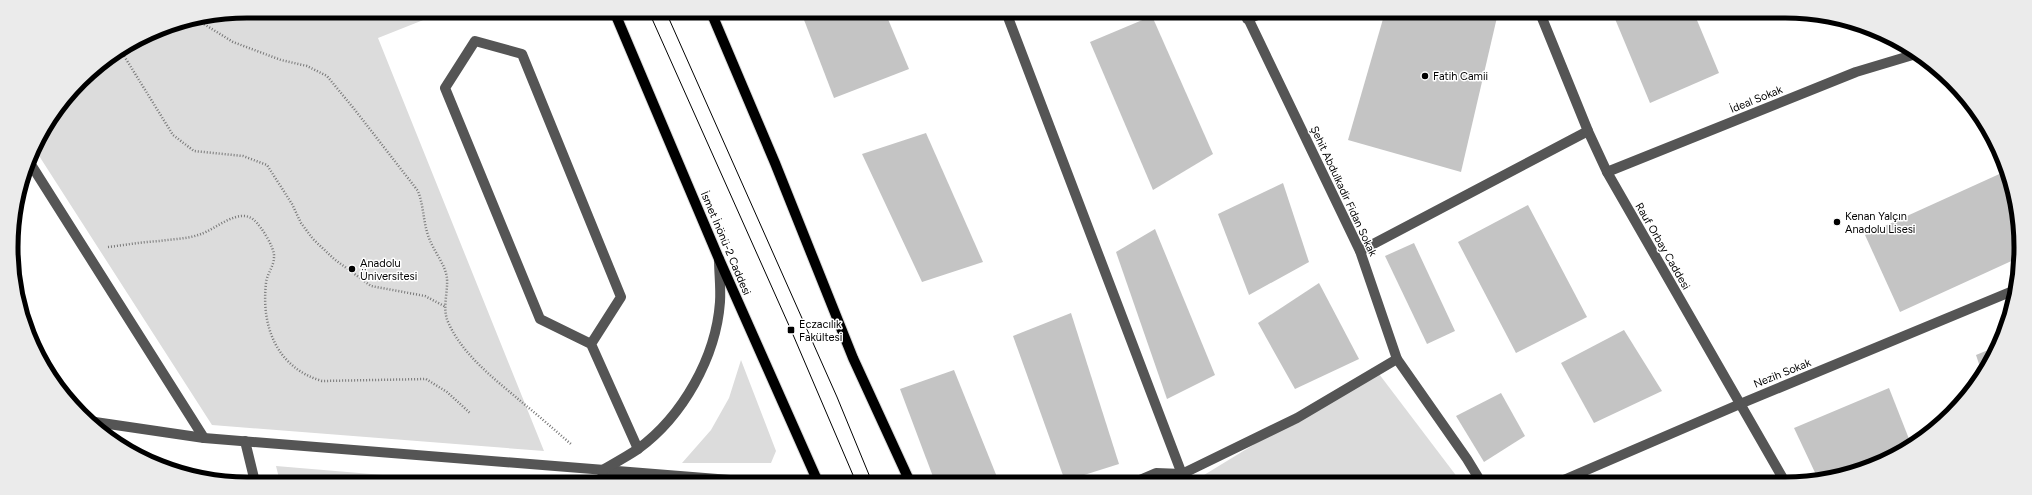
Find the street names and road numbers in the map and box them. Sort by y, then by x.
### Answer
street label: İdeal Sokak [1728,83,1785,116]
street label: Şehit Abdulkadir Fidan Sokak [1308,124,1380,259]
street label: İsmet İnönü-2 Caddesi [698,189,753,297]
street label: Rauf Orbay Caddesi [1632,200,1693,292]
street label: Nezih Sokak [1752,356,1813,391]

